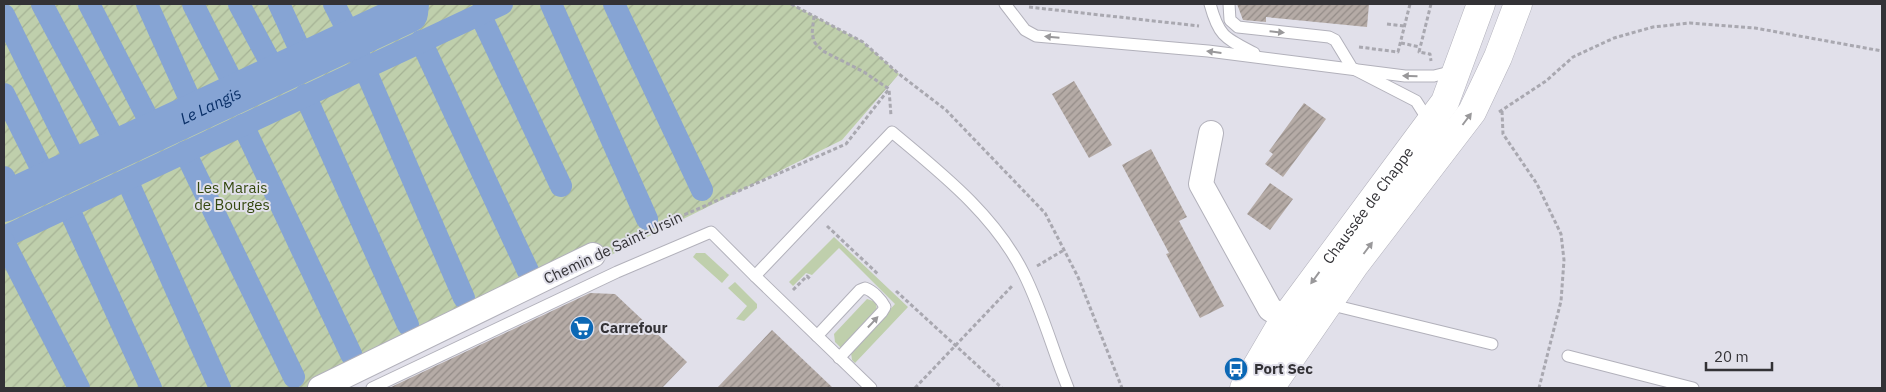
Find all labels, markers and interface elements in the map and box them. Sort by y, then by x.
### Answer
one-way arrow [1269,28,1285,36]
one-way arrow [1044,33,1060,41]
one-way arrow [1206,48,1222,56]
one-way arrow [1402,72,1418,80]
water label: Le Langis [177,82,244,128]
one-way arrow [1462,112,1472,126]
street label: Chaussée de Chappe [1318,143,1417,268]
park label: Les Marais de Bourges [194,178,270,214]
street label: Chemin de Saint-Ursin [541,207,685,288]
one-way arrow [1363,241,1373,255]
one-way arrow [1310,271,1320,285]
supermarket icon: Carrefour [569,315,595,341]
one-way arrow [867,317,879,329]
place label: Carrefour [600,318,668,337]
scale bar [1706,340,1772,372]
text: 20 m [1714,347,1749,366]
bus stop icon: Port Sec [1223,356,1249,382]
place label: Port Sec [1254,359,1313,378]

